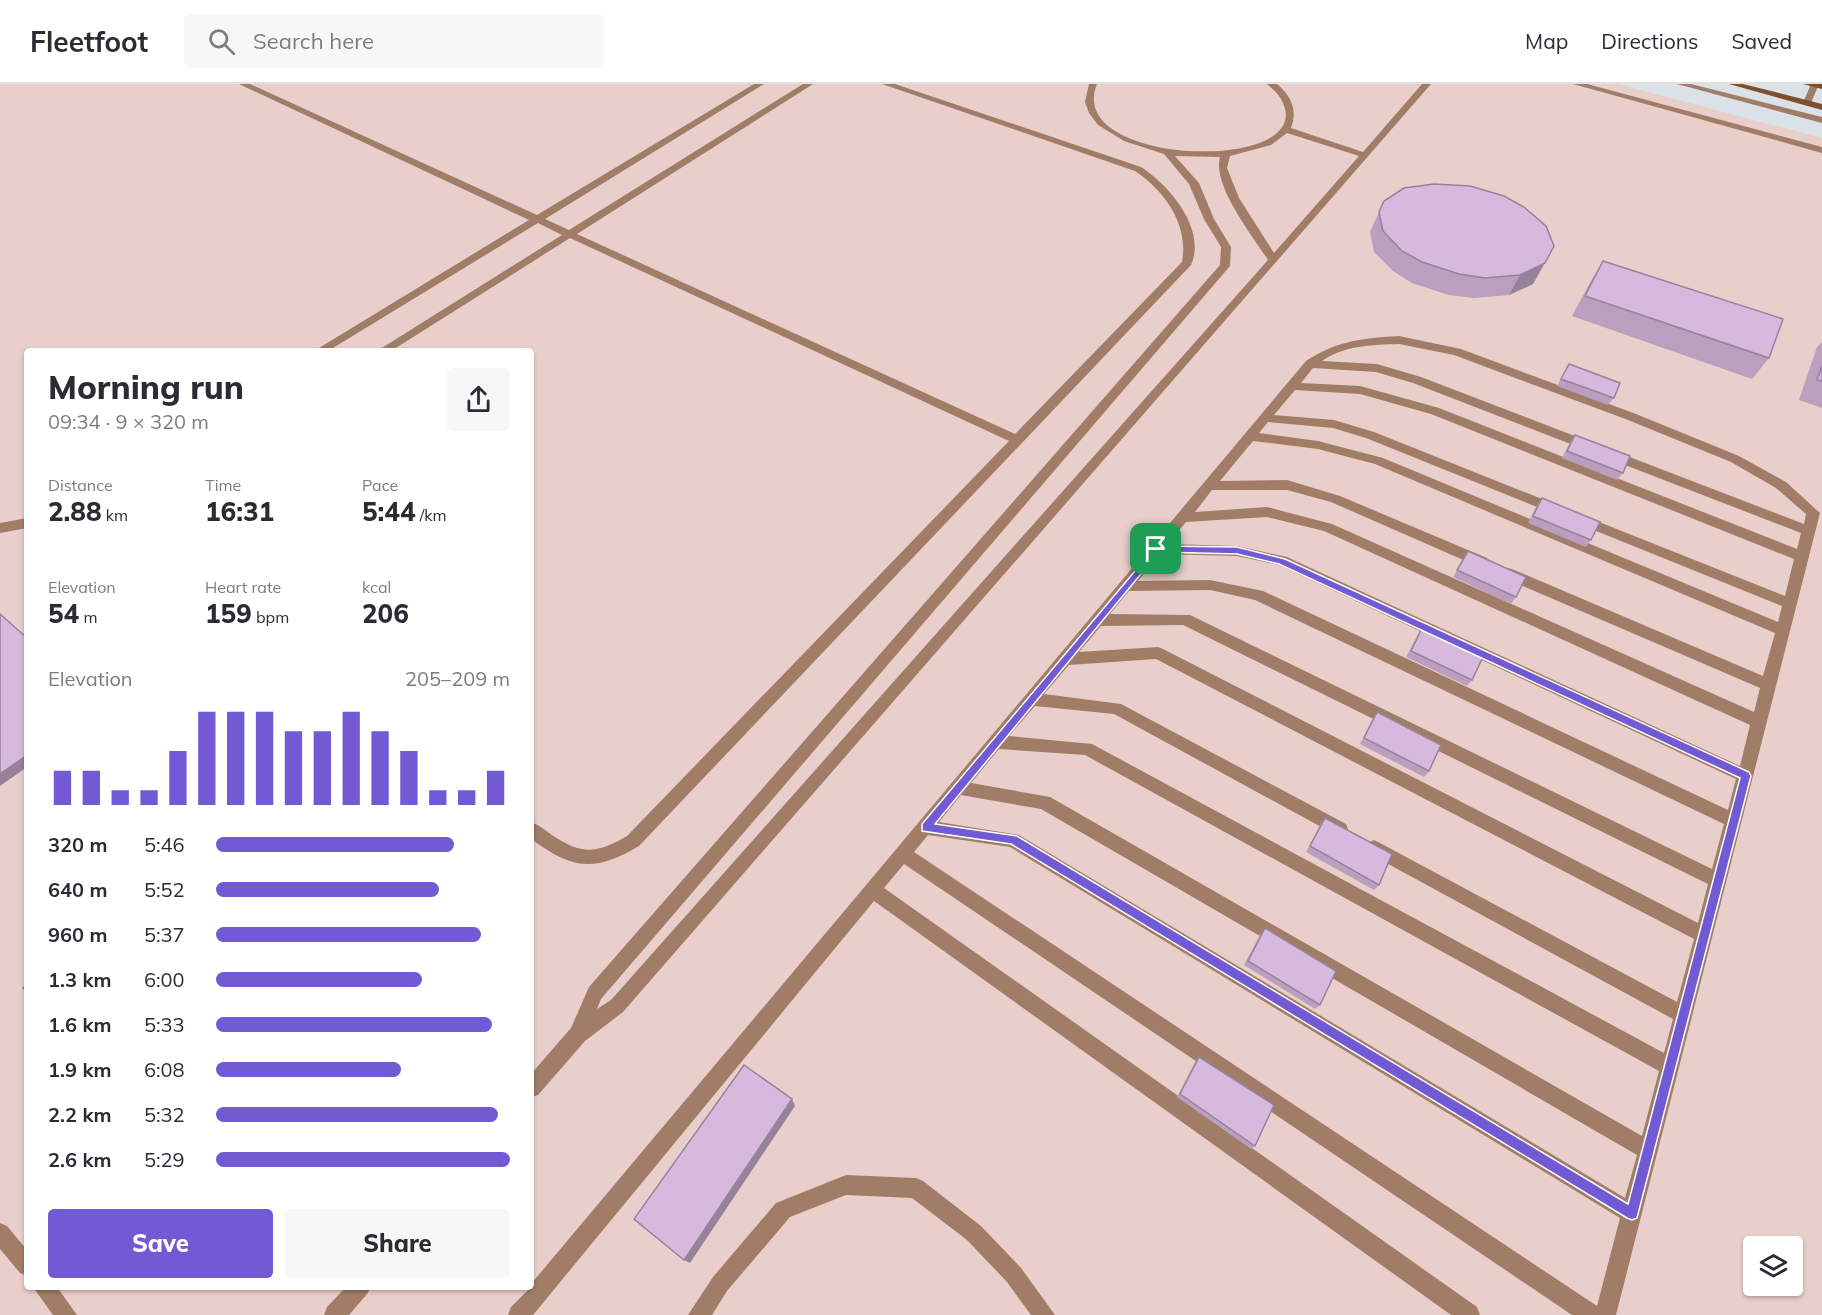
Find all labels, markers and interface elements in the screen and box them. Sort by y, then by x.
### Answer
search box [184,14,604,68]
text: Fleetfoot [30,24,148,59]
icon: search [205,25,238,58]
text: Search here [253,27,374,55]
text: Map [1525,28,1568,54]
text: Directions [1601,28,1698,54]
text: Saved [1731,28,1792,54]
text: Morning run [48,366,244,407]
button: share [447,368,510,431]
text: 09:34 · 9 × 320 m [48,409,209,434]
text: Distance [48,475,113,495]
text: Time [205,475,241,495]
text: Pace [362,475,398,495]
text: 2.88 [48,495,102,528]
text: 16:31 [205,495,274,528]
text: 5:44 [362,495,416,528]
text: km [102,505,128,525]
text: /km [416,505,447,525]
pin [1130,523,1181,574]
icon: arrive [1139,532,1172,565]
text: Elevation [48,577,116,597]
text: Heart rate [205,577,281,597]
text: kcal [362,577,391,597]
text: 54 [48,597,79,630]
text: 159 [205,597,252,630]
text: 206 [362,597,409,630]
text: m [79,607,97,627]
text: bpm [252,607,289,627]
text: Elevation [48,666,133,691]
text: 205–209 m [405,666,510,691]
text: 320 m [48,832,107,857]
text: 5:46 [144,832,185,857]
text: 640 m [48,877,107,902]
text: 5:52 [144,877,185,902]
text: 960 m [48,922,107,947]
text: 5:37 [144,922,185,947]
text: 1.3 km [48,967,111,992]
text: 6:00 [144,967,185,992]
text: 1.6 km [48,1012,111,1037]
text: 5:33 [144,1012,185,1037]
text: 1.9 km [48,1057,111,1082]
text: 6:08 [144,1057,185,1082]
text: 2.2 km [48,1102,111,1127]
text: 5:32 [144,1102,185,1127]
text: 2.6 km [48,1147,111,1172]
text: 5:29 [144,1147,185,1172]
button: Save [48,1209,273,1278]
button: Share [285,1209,510,1278]
map controls [1743,1236,1803,1296]
button: layers [1743,1236,1803,1296]

